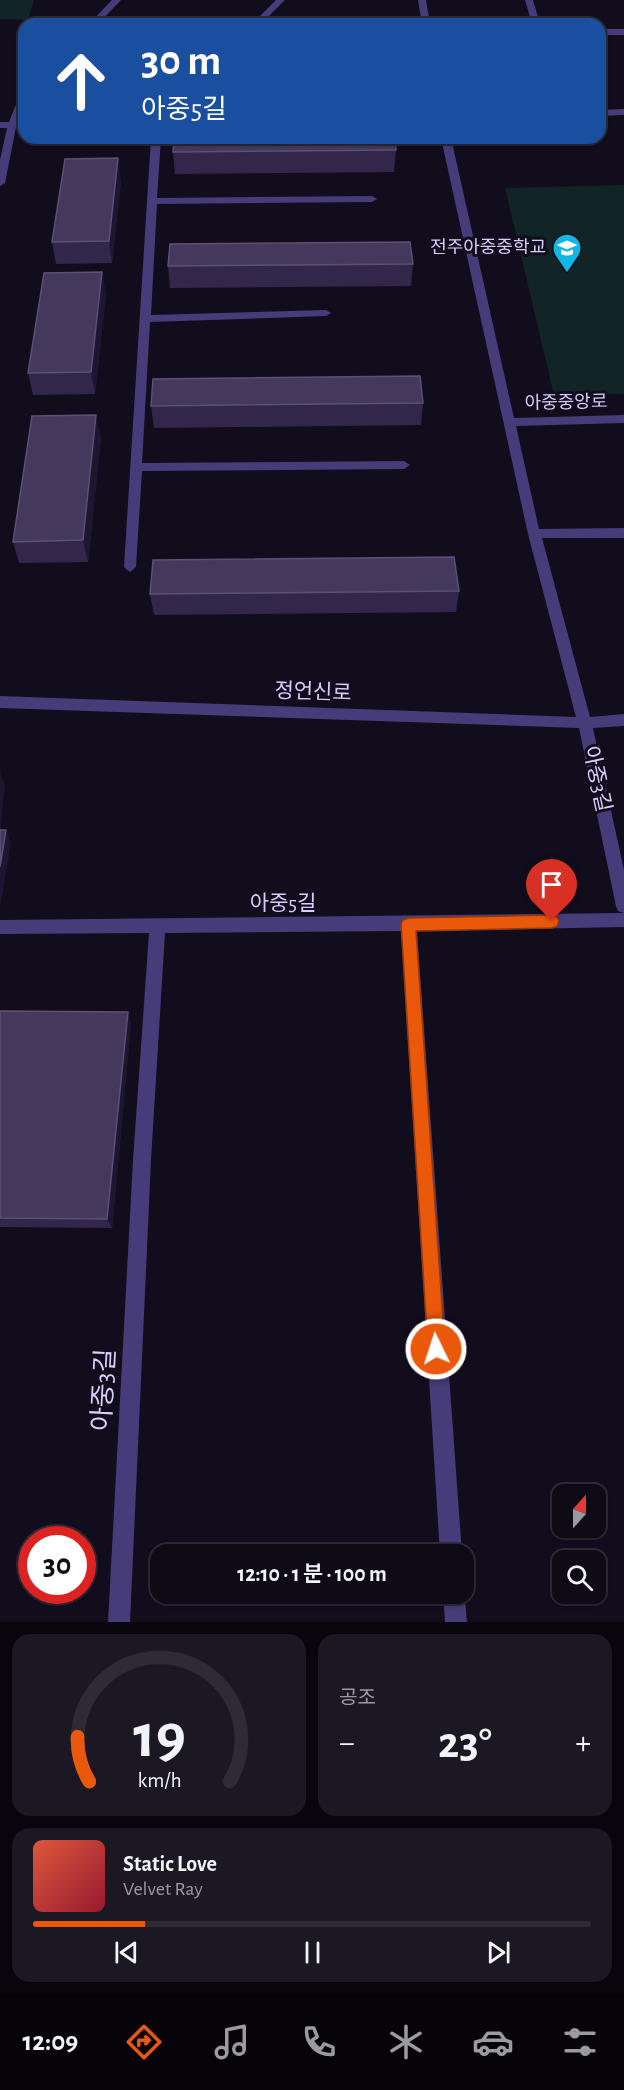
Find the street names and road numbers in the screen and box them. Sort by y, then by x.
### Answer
street label: 아중중앙로 [524,391,608,413]
street label: 정언신로 [274,679,352,704]
street label: 아중3길 [580,744,615,814]
street label: 아중5길 [250,892,316,914]
street label: 아중3길 [88,1348,119,1432]

